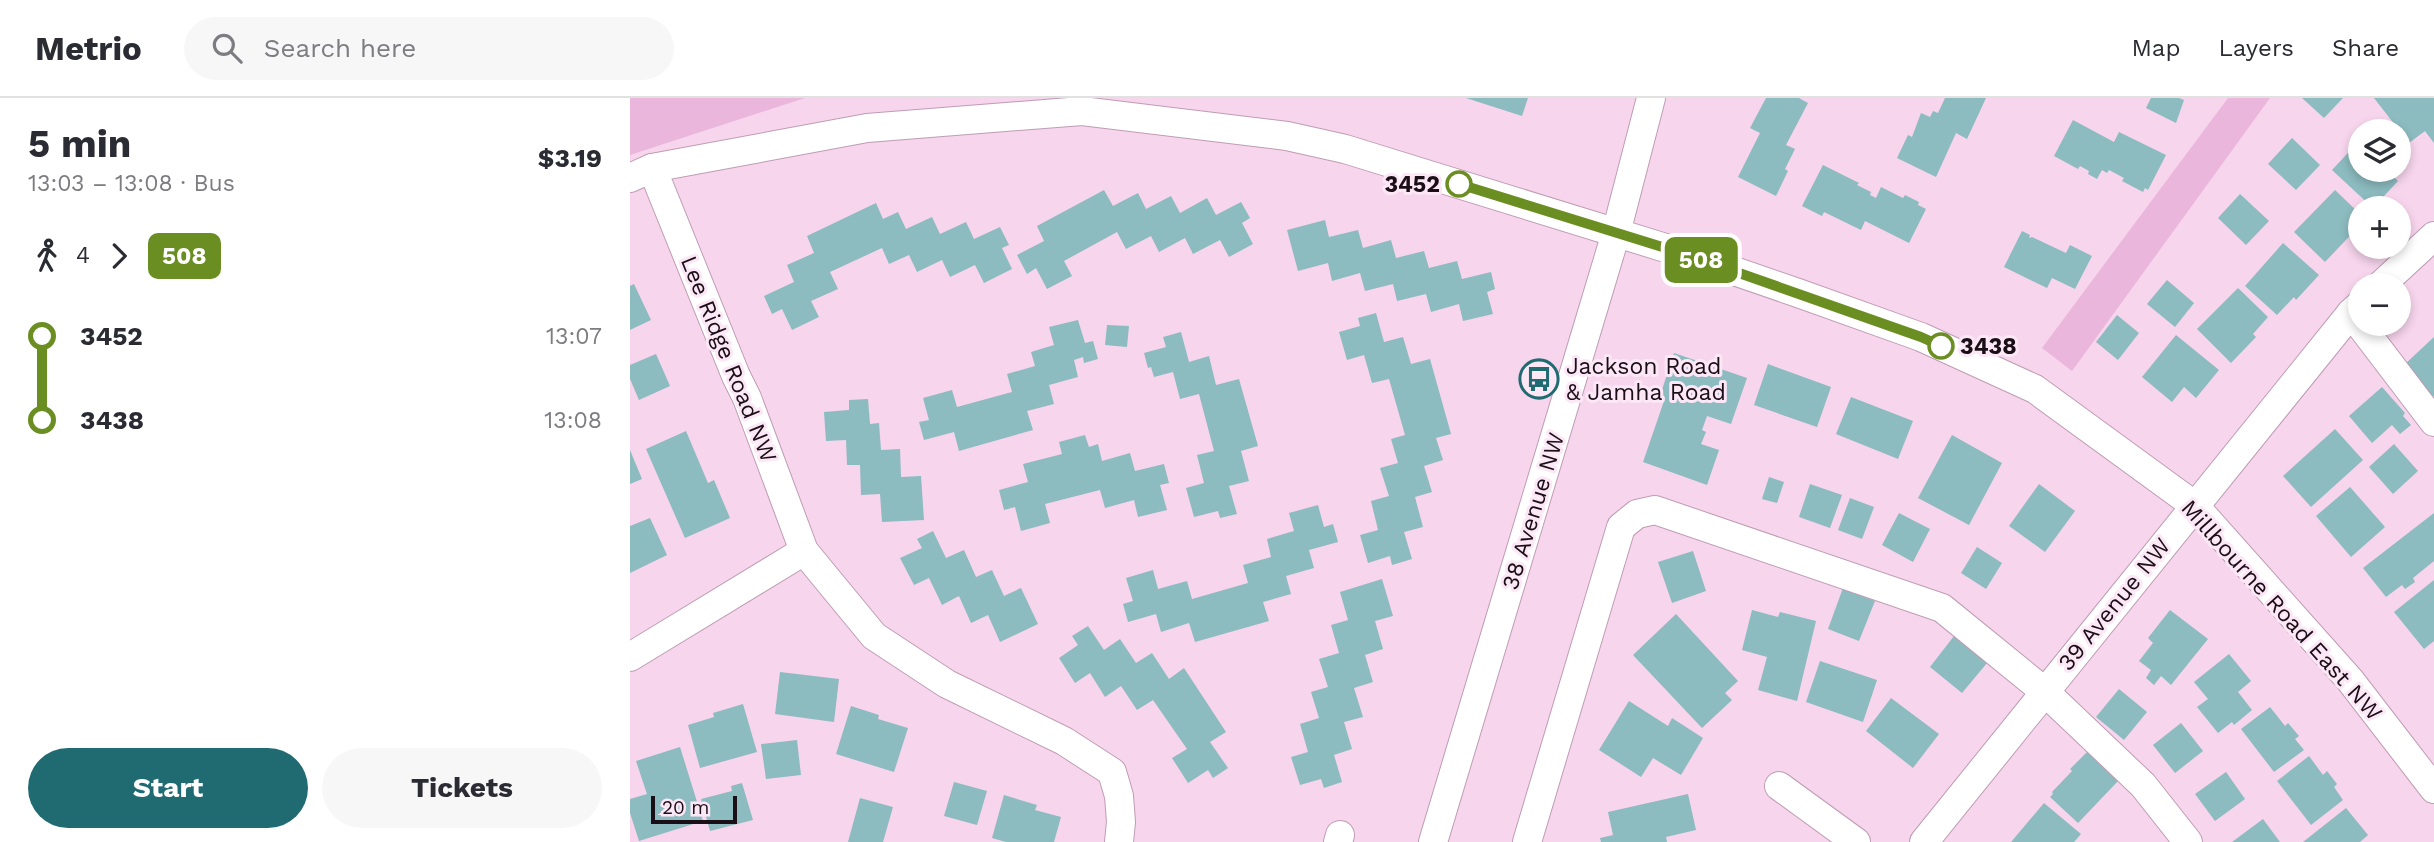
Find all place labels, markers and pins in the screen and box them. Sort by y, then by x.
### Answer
place label: 3452 [1384,171,1440,198]
marker: 3452 [1446,171,1472,197]
marker: 3438 [1928,333,1954,359]
place label: 3438 [1960,333,2017,360]
place label: Jackson Road & Jamha Road [1566,353,1726,406]
bus stop icon: Jackson Road & Jamha Road [1518,358,1560,400]

